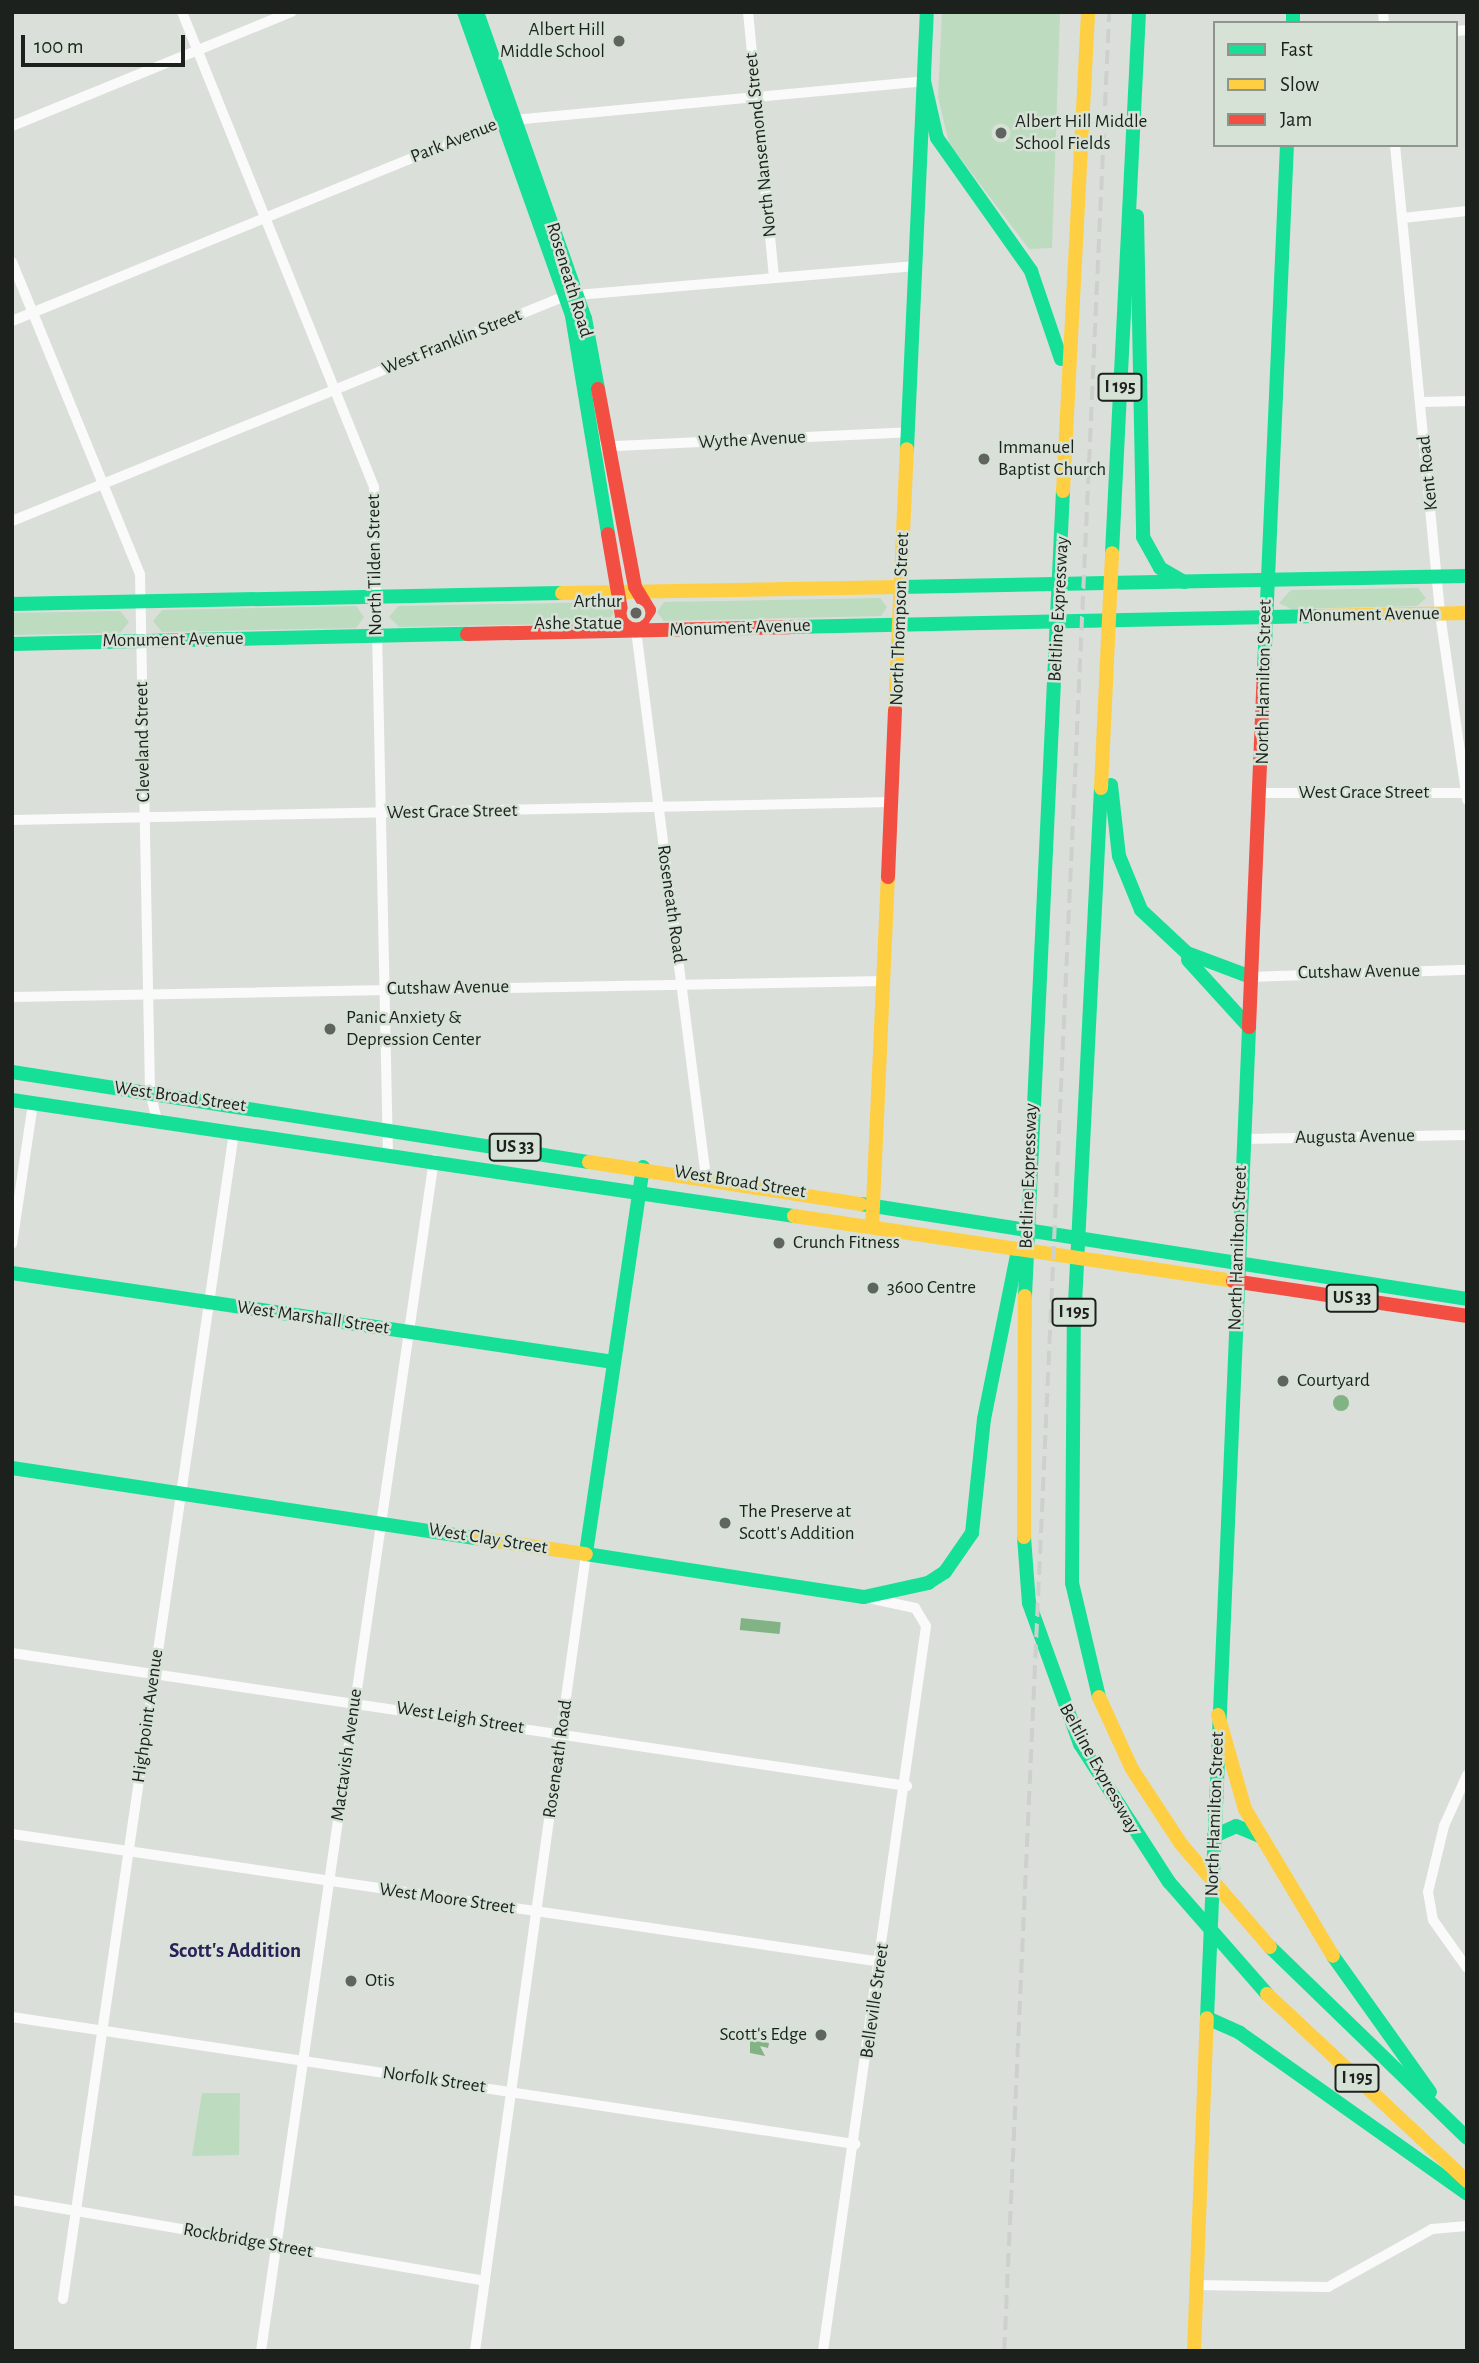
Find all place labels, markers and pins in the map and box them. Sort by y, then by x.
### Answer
place label: Albert Hill Middle School [500,19,605,63]
marker: Albert Hill Middle School [611,33,627,49]
place label: Albert Hill Middle School Fields [1015,111,1147,155]
marker: Albert Hill Middle School Fields [993,125,1009,141]
place label: Immanuel Baptist Church [998,437,1106,481]
marker: Immanuel Baptist Church [976,451,992,467]
place label: Arthur Ashe Statue [534,591,622,635]
marker: Arthur Ashe Statue [628,605,644,621]
place label: Panic Anxiety & Depression Center [346,1007,481,1051]
marker: Panic Anxiety & Depression Center [320,1019,340,1039]
place label: Crunch Fitness [793,1232,900,1254]
marker: Crunch Fitness [771,1235,787,1251]
place label: 3600 Centre [887,1277,976,1299]
marker: 3600 Centre [865,1280,881,1296]
place label: Courtyard [1297,1370,1370,1392]
marker: Courtyard [1275,1373,1291,1389]
place label: The Preserve at Scott's Addition [739,1501,855,1545]
marker: The Preserve at Scott's Addition [717,1515,733,1531]
place label: Otis [365,1970,395,1992]
marker: Otis [343,1973,359,1989]
place label: Scott's Edge [719,2024,807,2046]
marker: Scott's Edge [813,2027,829,2043]

